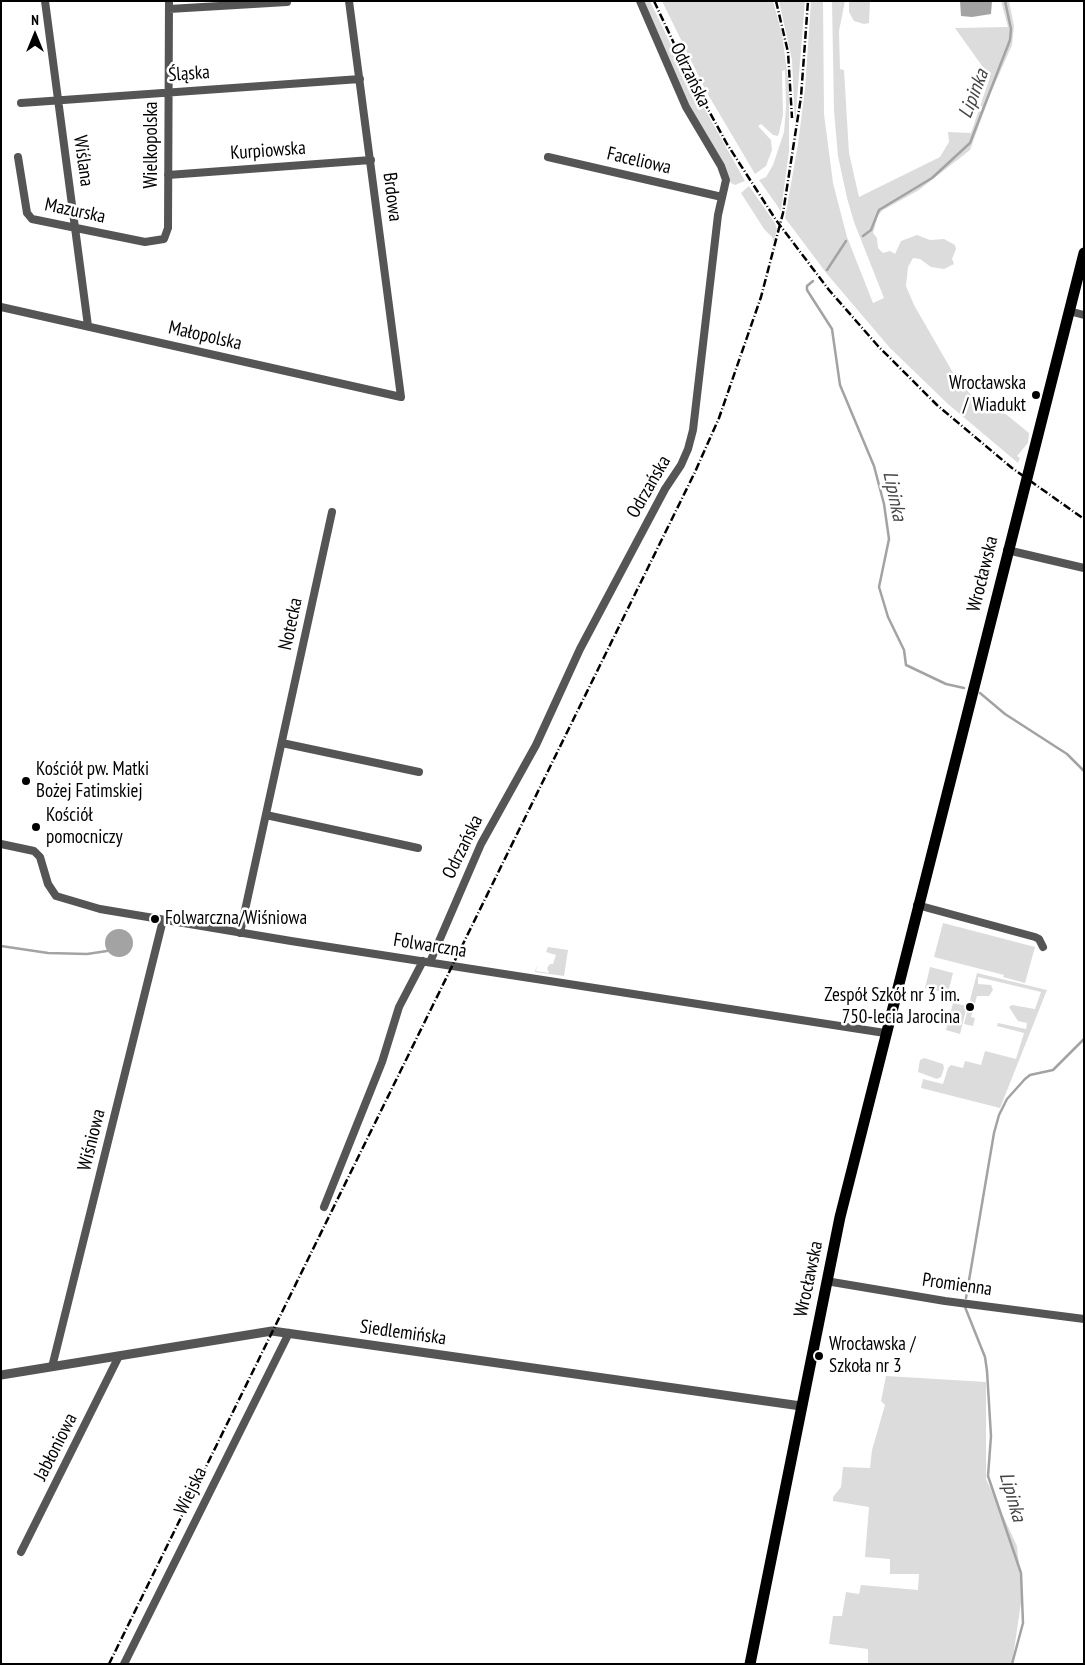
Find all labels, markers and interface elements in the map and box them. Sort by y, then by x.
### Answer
north arrow [10,10,60,60]
text: N [31,11,39,29]
street label: Odrzańska [665,39,715,111]
street label: Śląska [167,61,211,87]
water label: Lipinka [954,66,994,122]
street label: Wielkopolska [141,102,163,188]
street label: Wiślana [68,134,98,188]
street label: Kurpiowska [230,137,306,165]
street label: Faceliowa [605,143,673,179]
street label: Brdowa [378,171,406,223]
street label: Mazurska [43,193,107,229]
street label: Małopolska [166,316,244,356]
place label: Wrocławska / Wiadukt [949,373,1026,417]
marker: Wrocławska / Wiadukt [1030,389,1042,401]
street label: Odrzańska [622,452,676,522]
water label: Lipinka [877,469,911,523]
street label: Wrocławska [963,534,1003,614]
street label: Notecka [274,596,308,652]
place label: Kościół pw. Matki Bożej Fatimskiej [36,759,149,803]
marker: Kościół pw. Matki Bożej Fatimskiej [20,775,32,787]
place label: Kościół pomocniczy [46,805,123,849]
street label: Odrzańska [438,811,488,883]
marker: Kościół pomocniczy [30,821,42,833]
place label: Folwarczna/Wiśniowa [165,908,307,930]
marker: Folwarczna/Wiśniowa [149,913,161,925]
street label: Folwarczna [392,929,468,963]
place label: Zespół Szkół nr 3 im. 750-lecia Jarocina [824,985,960,1029]
marker: Zespół Szkół nr 3 im. 750-lecia Jarocina [964,1001,976,1013]
street label: Wiśniowa [73,1107,111,1173]
street label: Wrocławska [790,1239,828,1319]
street label: Promienna [921,1269,993,1301]
street label: Siedlemińska [358,1316,448,1350]
place label: Wrocławska / Szkoła nr 3 [829,1334,916,1378]
marker: Wrocławska / Szkoła nr 3 [813,1350,825,1362]
street label: Jabłoniowa [29,1410,83,1484]
street label: Wiejska [170,1463,212,1519]
water label: Lipinka [994,1470,1030,1524]

